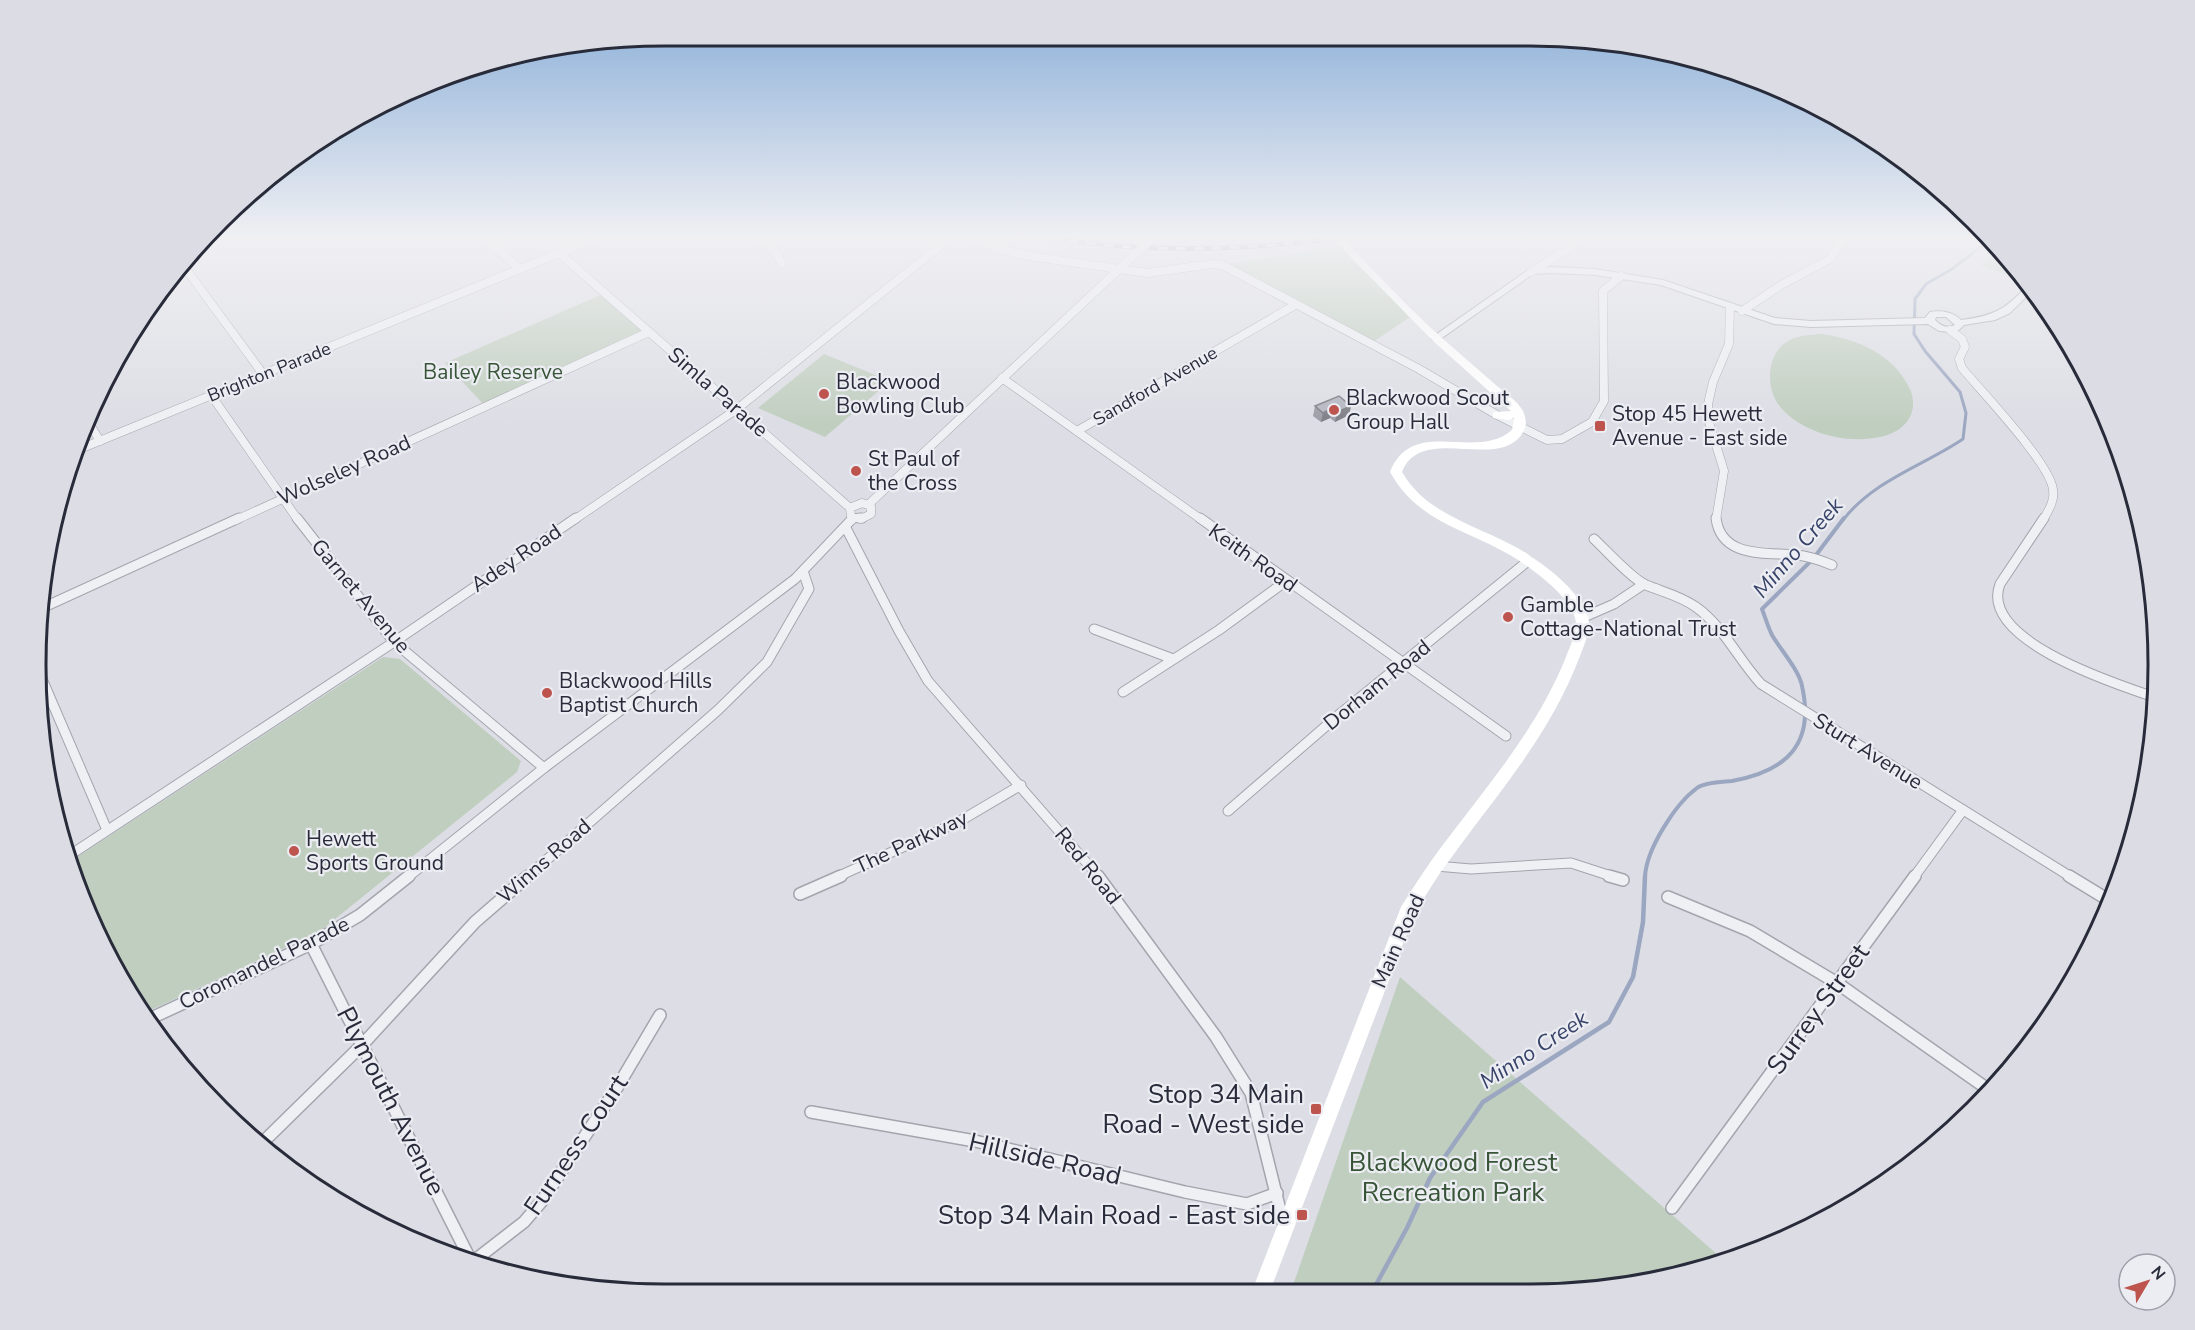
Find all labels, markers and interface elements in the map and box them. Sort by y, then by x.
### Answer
street label: Brighton Parade [204,336,334,408]
street label: Simla Parade [662,341,774,443]
street label: Sandford Avenue [1088,341,1222,431]
park label: Bailey Reserve [423,358,563,386]
place label: Blackwood Bowling Club [836,368,964,420]
place label: Blackwood Scout Group Hall [1346,384,1510,436]
marker: Blackwood Bowling Club [817,387,831,401]
place label: Stop 45 Hewett Avenue - East side [1612,400,1788,452]
marker: Blackwood Scout Group Hall [1327,403,1341,417]
marker: Stop 45 Hewett Avenue - East side [1593,419,1607,433]
street label: Wolseley Road [273,428,415,512]
place label: St Paul of the Cross [868,445,961,497]
marker: St Paul of the Cross [849,464,863,478]
water label: Minno Creek [1746,491,1851,605]
street label: Adey Road [465,517,567,599]
street label: Keith Road [1203,517,1303,599]
street label: Garnet Avenue [305,533,417,659]
place label: Gamble Cottage-National Trust [1520,591,1737,643]
marker: Gamble Cottage-National Trust [1501,610,1515,624]
street label: Dorham Road [1318,633,1436,737]
place label: Blackwood Hills Baptist Church [559,667,712,719]
marker: Blackwood Hills Baptist Church [540,686,554,700]
street label: Sturt Avenue [1808,706,1928,796]
street label: The Parkway [850,803,972,880]
street label: Winns Road [491,812,597,910]
street label: Red Road [1048,822,1128,910]
place label: Hewett Sports Ground [306,825,444,877]
marker: Hewett Sports Ground [287,844,301,858]
street label: Main Road [1365,890,1431,992]
street label: Coromandel Parade [174,910,354,1016]
street label: Surrey Street [1759,936,1878,1081]
street label: Plymouth Avenue [328,1001,454,1201]
water label: Minno Creek [1474,1003,1595,1096]
street label: Furness Court [516,1067,637,1222]
place label: Stop 34 Main Road - West side [1103,1077,1304,1142]
marker: Stop 34 Main Road - West side [1309,1102,1323,1116]
street label: Hillside Road [965,1124,1125,1194]
park label: Blackwood Forest Recreation Park [1349,1145,1558,1210]
place label: Stop 34 Main Road - East side [938,1198,1290,1233]
marker: Stop 34 Main Road - East side [1295,1208,1309,1222]
north arrow [2117,1252,2177,1312]
text: N [2146,1262,2170,1285]

